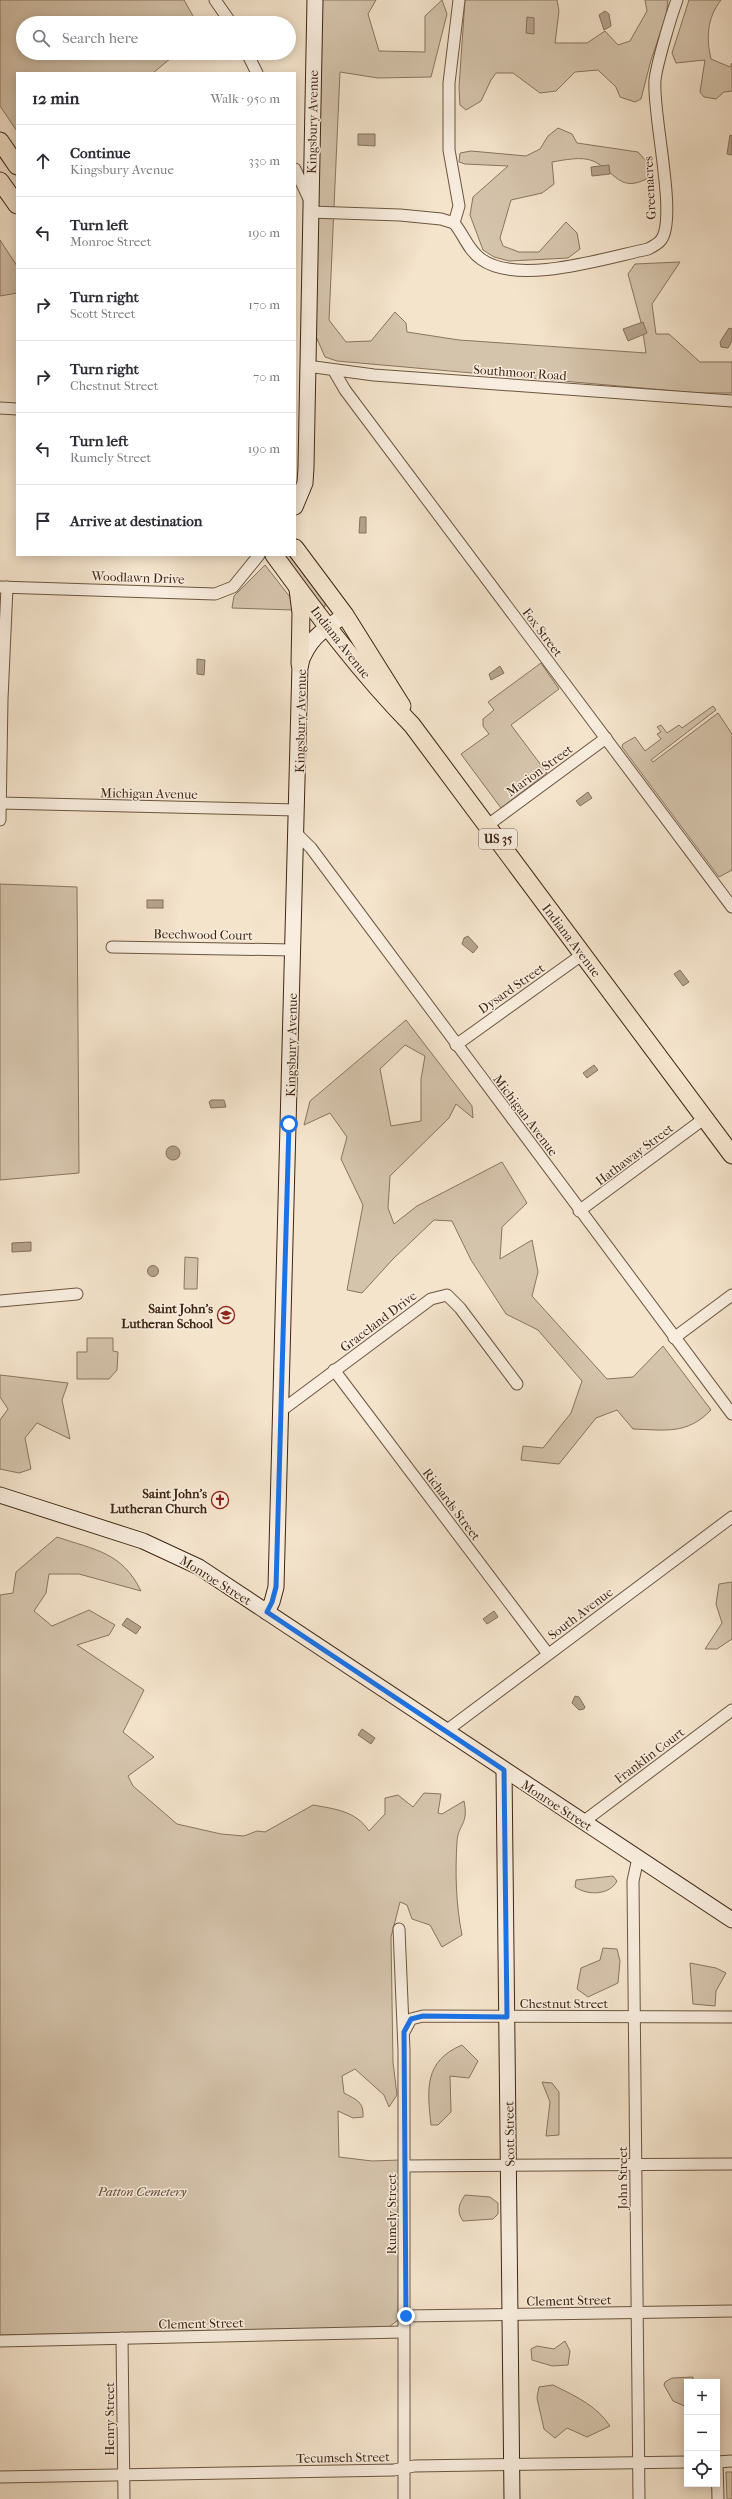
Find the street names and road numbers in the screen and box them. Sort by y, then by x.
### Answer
street label: Kingsbury Avenue [304,69,321,174]
street label: Greenacres [640,156,659,220]
street label: Southmoor Road [473,362,568,383]
street label: Woodlawn Drive [90,568,185,587]
street label: Indiana Avenue [308,603,374,682]
street label: Fox Street [519,605,566,660]
street label: Kingsbury Avenue [292,668,309,773]
street label: Marion Street [503,741,576,799]
street label: Michigan Avenue [100,785,199,802]
road number: US 35 [479,829,517,849]
street label: Indiana Avenue [539,901,604,980]
street label: Beechwood Court [153,926,253,943]
street label: Dysard Street [475,960,547,1017]
street label: Kingsbury Avenue [283,992,300,1097]
street label: Michigan Avenue [490,1072,561,1159]
street label: Hathaway Street [593,1120,676,1188]
street label: Graceland Drive [337,1288,420,1355]
street label: Richards Street [420,1465,484,1544]
street label: Monroe Street [177,1553,255,1609]
street label: South Avenue [545,1584,616,1643]
street label: Franklin Court [612,1724,687,1786]
street label: Monroe Street [519,1777,595,1834]
street label: Chestnut Street [520,1996,609,2011]
street label: Scott Street [501,2101,518,2167]
street label: John Street [615,2146,630,2211]
street label: Rumely Street [384,2173,399,2255]
street label: Clement Street [526,2292,612,2309]
street label: Clement Street [158,2315,244,2332]
street label: Henry Street [102,2382,117,2456]
street label: Tecumseh Street [296,2449,390,2466]

